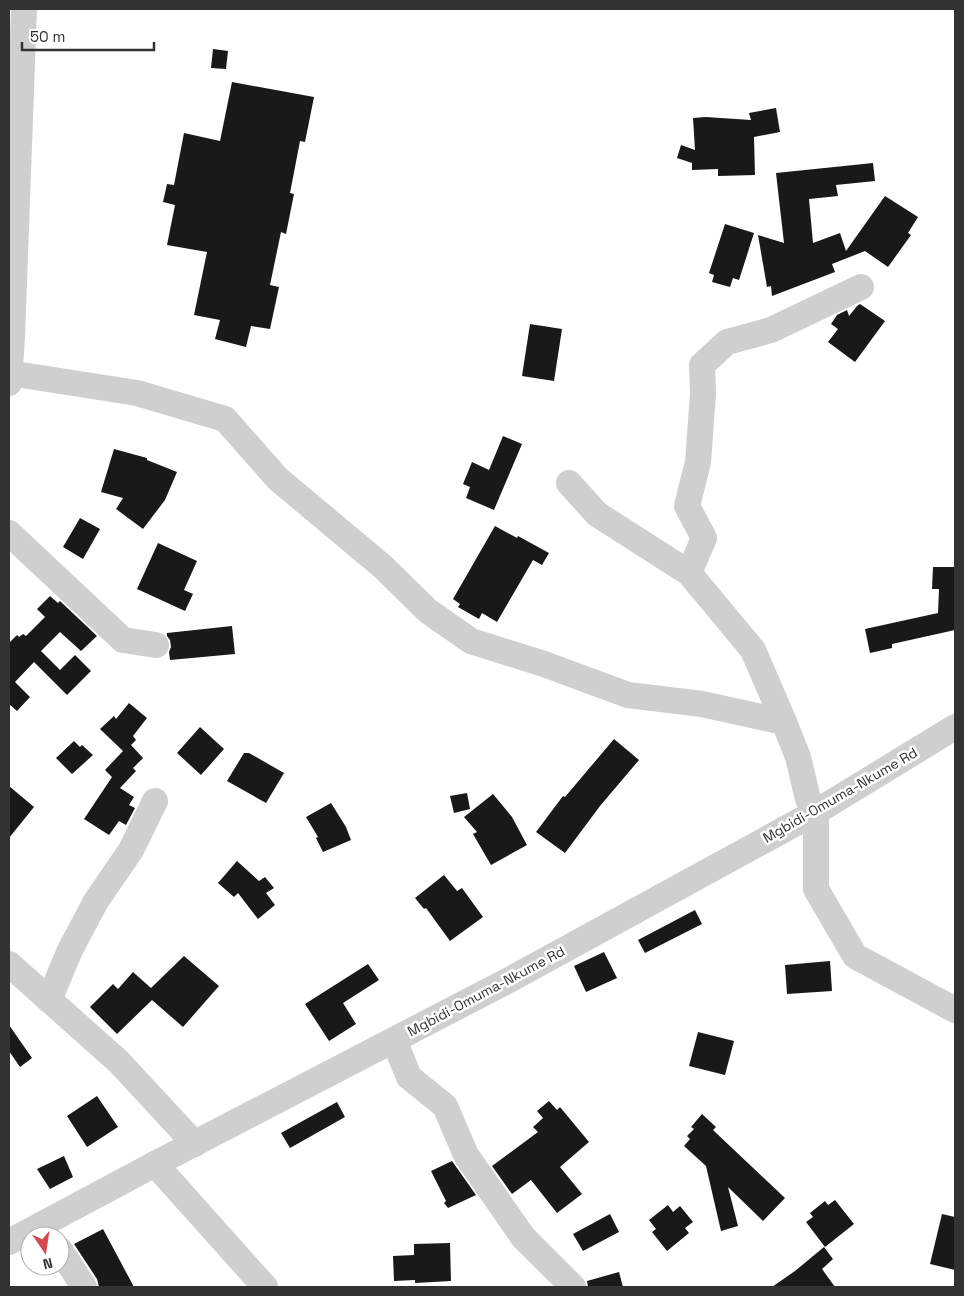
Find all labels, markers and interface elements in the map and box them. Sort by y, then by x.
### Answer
scale bar [22,20,155,52]
text: 50 m [30,27,65,46]
street label: Mgbidi-Omuma-Nkume Rd [759,743,921,847]
street label: Mgbidi-Omuma-Nkume Rd [404,942,568,1040]
north arrow [20,1226,70,1276]
text: N [41,1254,55,1273]

